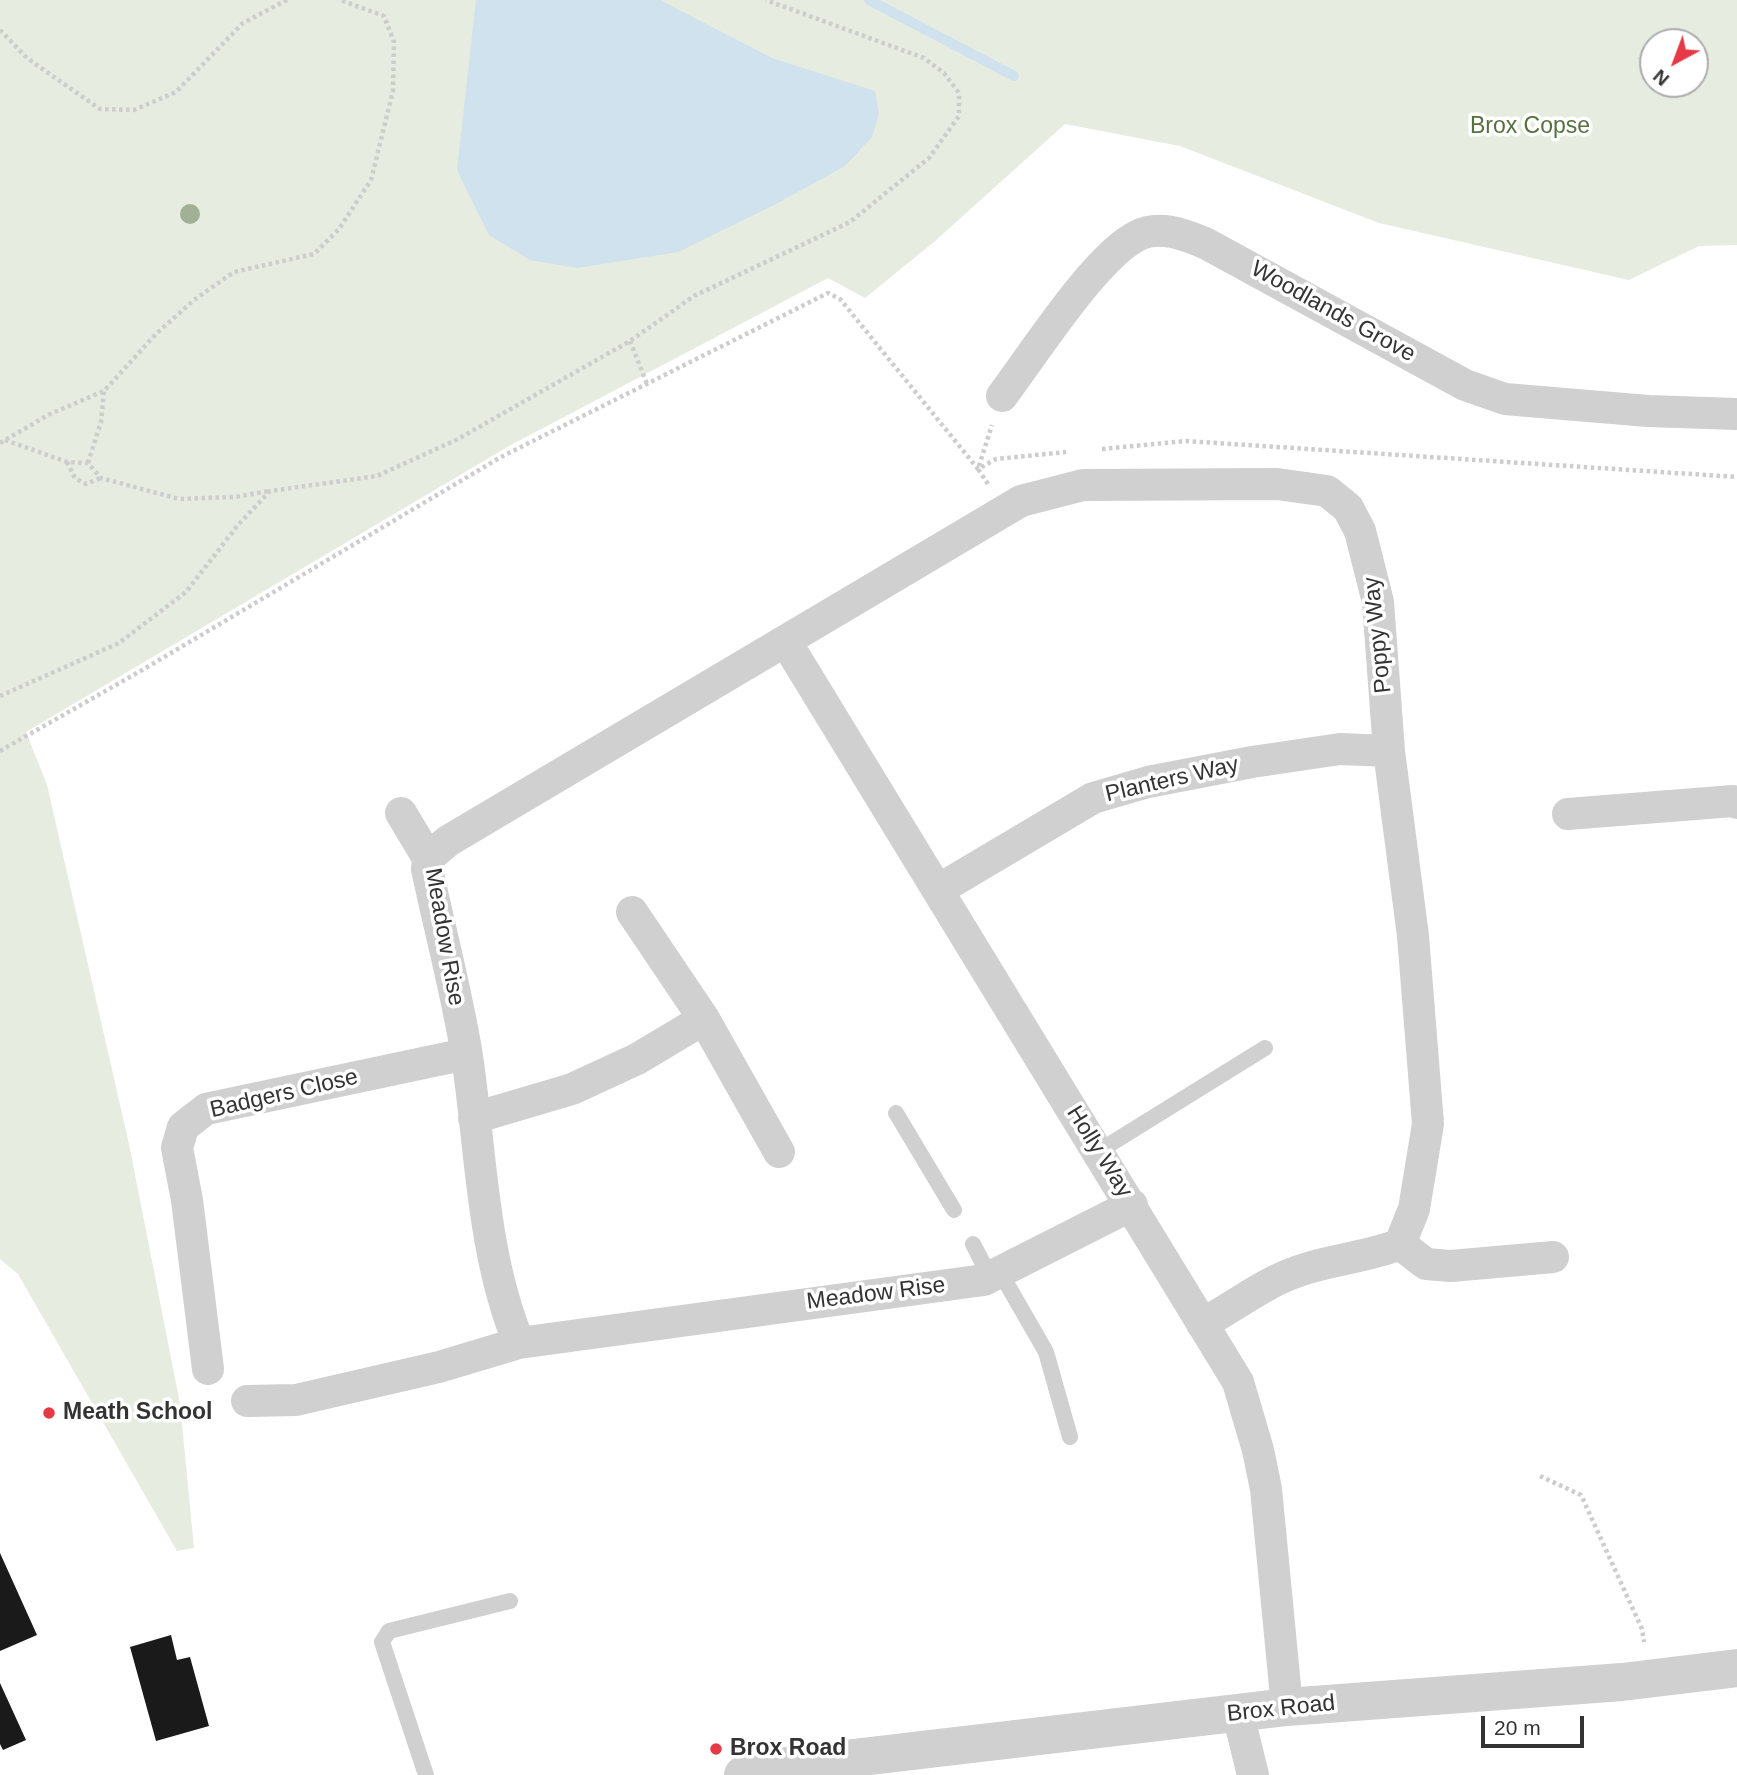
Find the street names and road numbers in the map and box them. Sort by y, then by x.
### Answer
street label: Woodlands Grove [1246,255,1420,369]
street label: Poppy Way [1358,576,1398,694]
street label: Planters Way [1103,751,1241,809]
street label: Meadow Rise [418,866,470,1008]
street label: Badgers Close [207,1064,361,1124]
street label: Holly Way [1060,1101,1138,1203]
street label: Meadow Rise [805,1272,947,1316]
street label: Brox Road [1226,1690,1336,1728]

